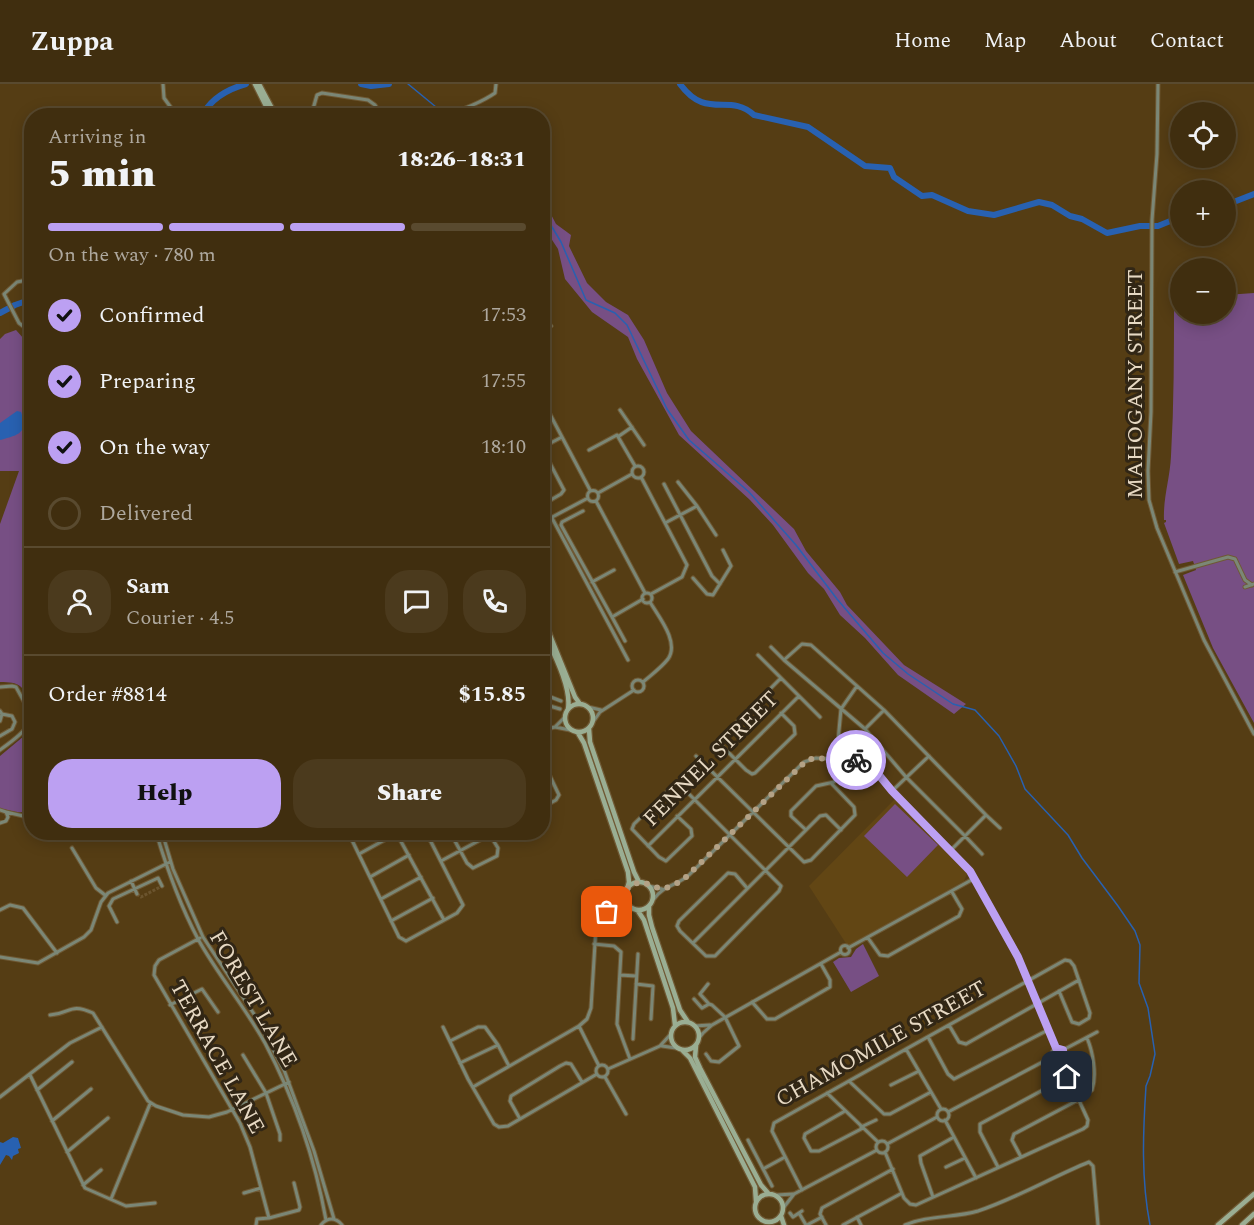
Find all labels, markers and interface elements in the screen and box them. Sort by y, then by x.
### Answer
text: Zuppa [30,20,114,63]
text: Home [894,25,951,57]
text: Map [984,25,1026,57]
text: About [1059,25,1117,57]
text: Contact [1150,25,1224,57]
map controls [1170,102,1236,324]
button: locate [1170,102,1236,168]
text: Arriving in [48,122,146,152]
text: 18:26–18:31 [397,143,526,176]
text: 5 min [48,145,156,204]
button: + [1170,180,1236,246]
text: On the way · 780 m [48,240,216,270]
button: − [1170,258,1236,324]
street label: MAHOGANY STREET [1119,269,1152,499]
icon: check [48,299,81,332]
text: Confirmed [99,299,205,332]
text: 17:53 [481,300,526,330]
icon: check [48,365,81,398]
text: Preparing [99,365,196,398]
text: 17:55 [481,366,526,396]
icon: check [48,431,81,464]
text: On the way [99,431,210,464]
text: 18:10 [481,432,526,462]
text: Delivered [99,497,193,530]
button: person [48,570,111,633]
text: Sam [126,570,170,603]
button: chat [385,570,448,633]
button: phone [463,570,526,633]
text: Courier · 4.5 [126,603,234,633]
text: Order #8814 [48,678,167,711]
text: $15.85 [458,678,526,711]
street label: FENNEL STREET [635,683,787,835]
courier [826,730,886,790]
icon: bike [840,744,873,777]
button: Help [48,759,281,828]
button: Share [293,759,526,828]
pin [581,886,632,937]
icon: bag [590,895,623,928]
street label: FOREST LANE [200,924,306,1074]
street label: CHAMOMILE STREET [769,972,993,1116]
street label: TERRACE LANE [161,974,273,1140]
pin [1041,1051,1092,1102]
icon: home [1050,1060,1083,1093]

